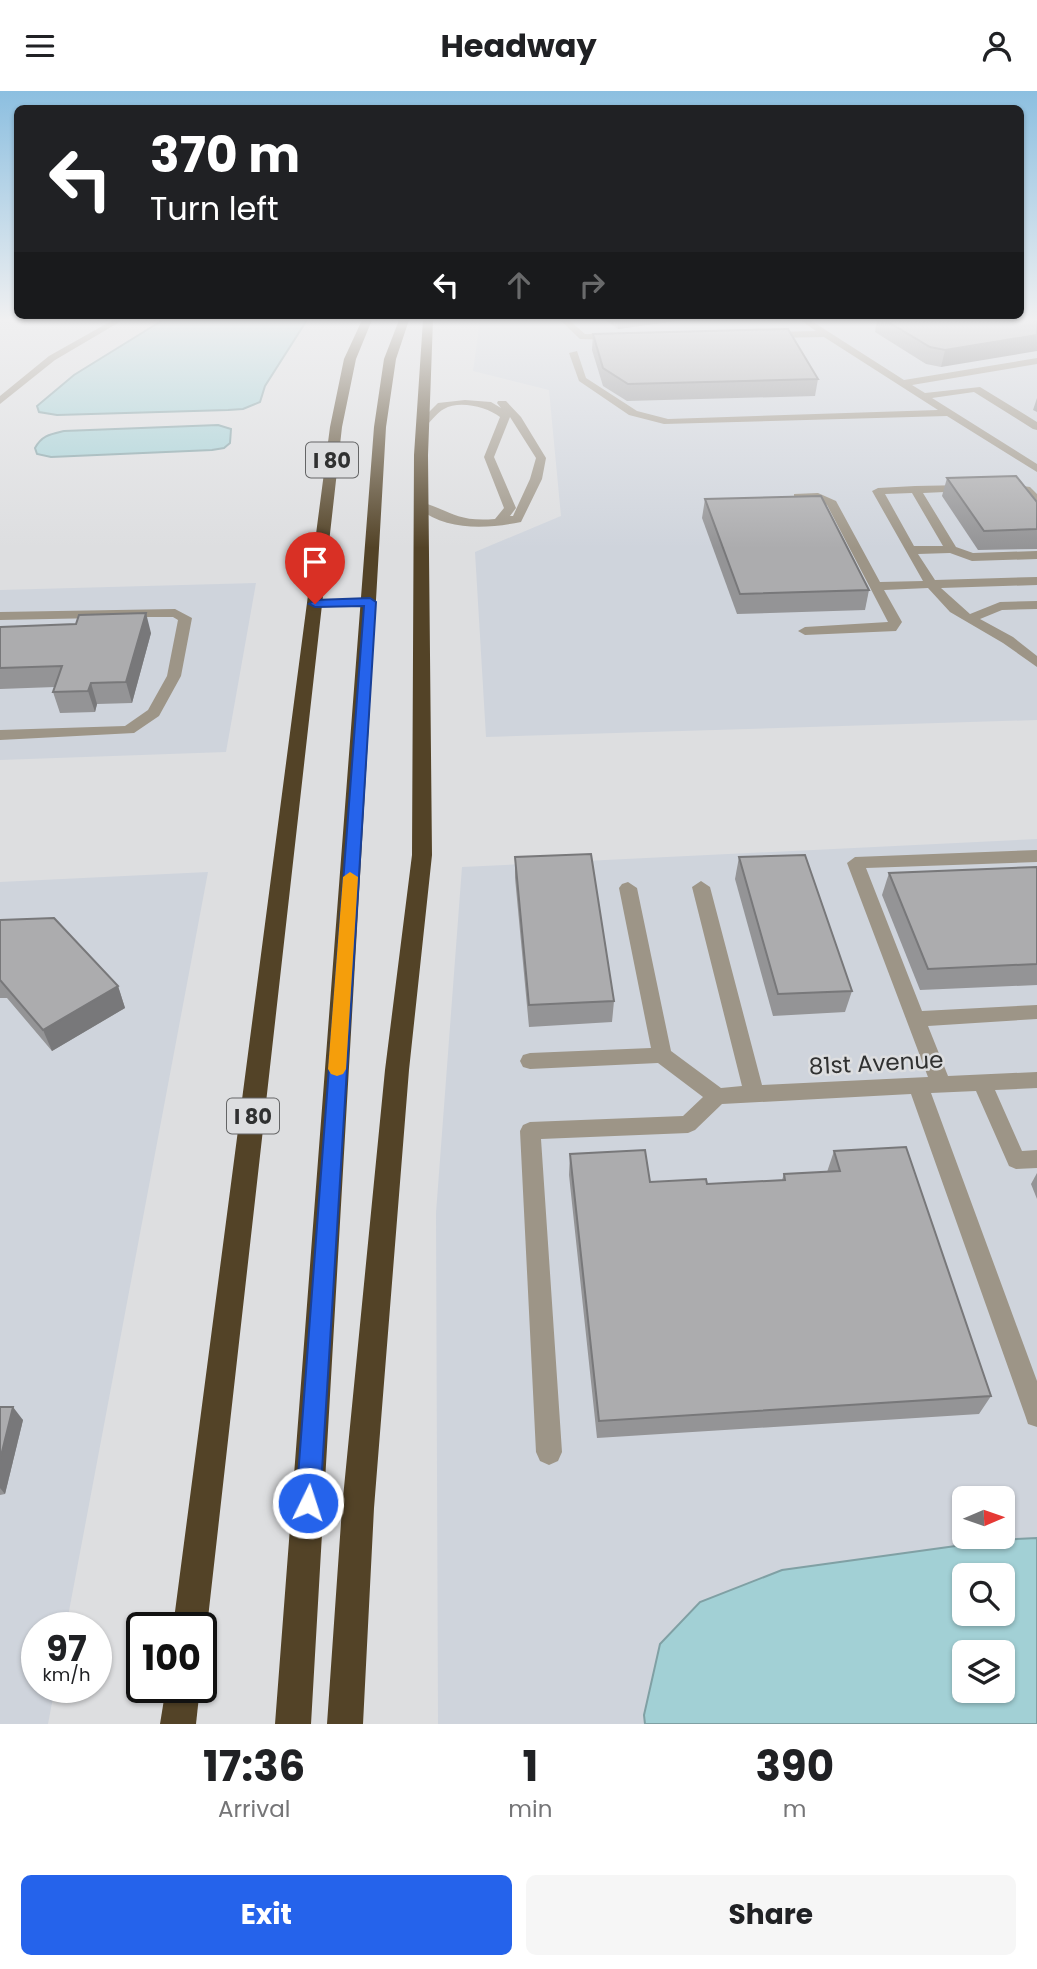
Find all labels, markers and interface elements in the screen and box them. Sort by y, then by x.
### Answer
text: Headway [440,23,597,68]
icon: menu [21,27,59,65]
icon: person [978,27,1016,65]
text: 370 m [150,121,300,189]
icon: left [35,133,126,224]
text: Turn left [150,186,279,231]
icon: left [427,266,465,304]
icon: ahead [500,266,538,304]
icon: right [573,266,611,304]
road number: I 80 [306,443,358,477]
pin [285,532,345,604]
icon: arrive [296,543,334,581]
street label: 81st Avenue [808,1043,944,1083]
road number: I 80 [227,1098,279,1133]
position arrow [271,1466,345,1540]
north arrow [952,1486,1015,1549]
map controls [952,1486,1015,1703]
button: search [952,1563,1015,1626]
speed limit sign: 100 [126,1612,217,1703]
text: 97 [46,1624,87,1673]
button: layers [952,1640,1015,1703]
text: km/h [43,1662,90,1687]
text: 17:36 [203,1737,305,1796]
text: 1 [522,1737,538,1796]
text: 390 [755,1737,834,1796]
text: Arrival [218,1793,290,1825]
text: min [508,1793,552,1825]
text: m [783,1793,807,1825]
button: Exit [21,1875,512,1955]
button: Share [526,1875,1016,1955]

